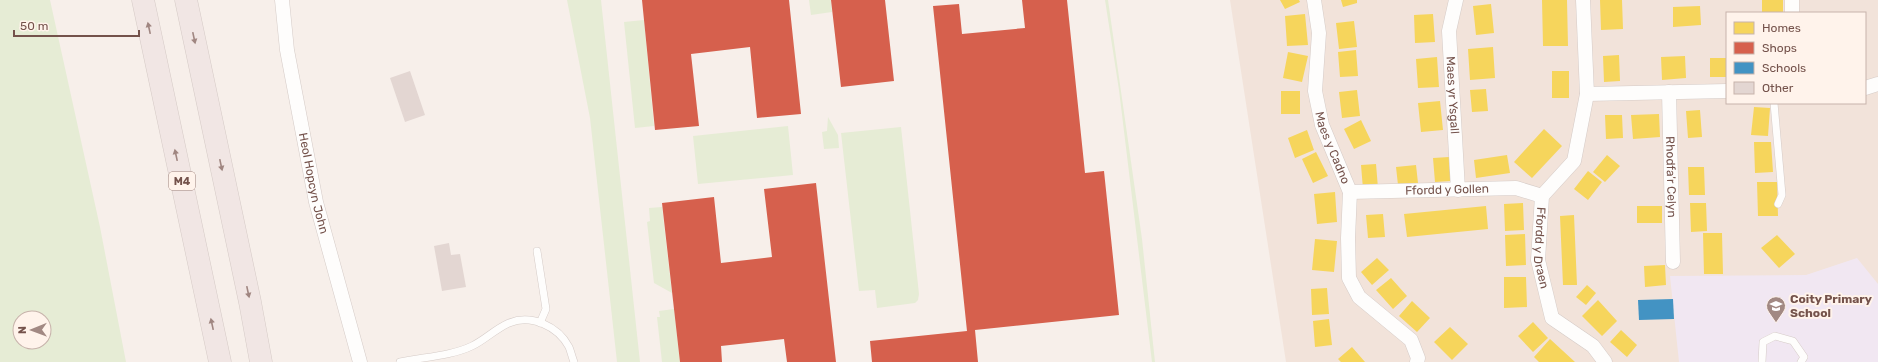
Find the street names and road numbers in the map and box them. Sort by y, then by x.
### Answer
street label: Maes yr Ysgall [1443,56,1462,134]
street label: Maes y Cadno [1312,110,1353,186]
street label: Heol Hopcyn John [296,131,331,235]
street label: Rhodfa'r Celyn [1663,136,1679,218]
road number: M4 [169,172,195,190]
street label: Ffordd y Gollen [1405,182,1489,198]
street label: Ffordd y Draen [1531,207,1552,290]

